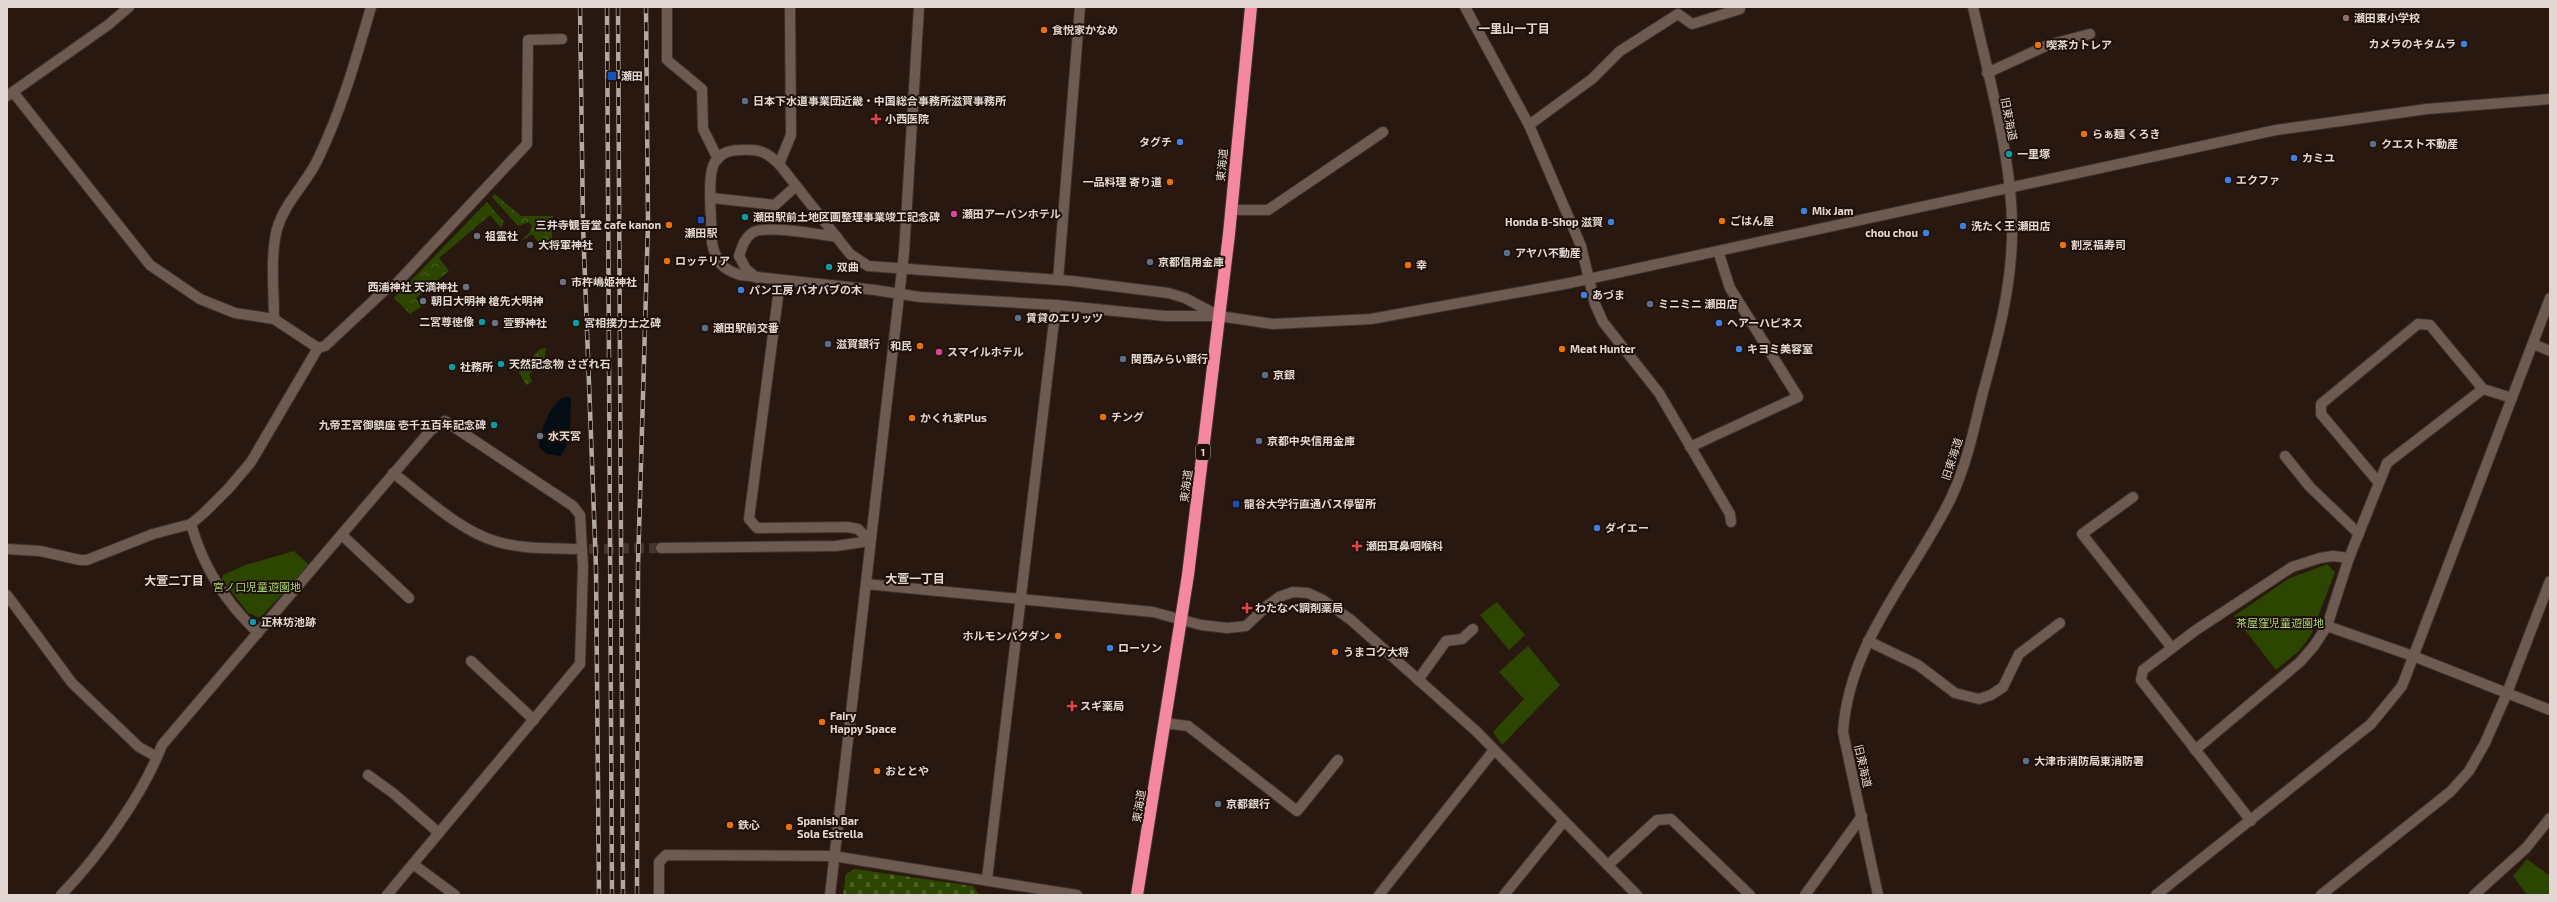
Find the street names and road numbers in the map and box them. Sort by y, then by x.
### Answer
street label: 旧東海道 [1999,96,2020,142]
street label: 東海道 [1214,148,1229,182]
street label: 旧東海道 [1939,436,1965,482]
road number: 1 [1196,444,1210,460]
street label: 東海道 [1177,469,1194,503]
street label: 旧東海道 [1852,743,1875,789]
street label: 東海道 [1130,789,1148,823]

